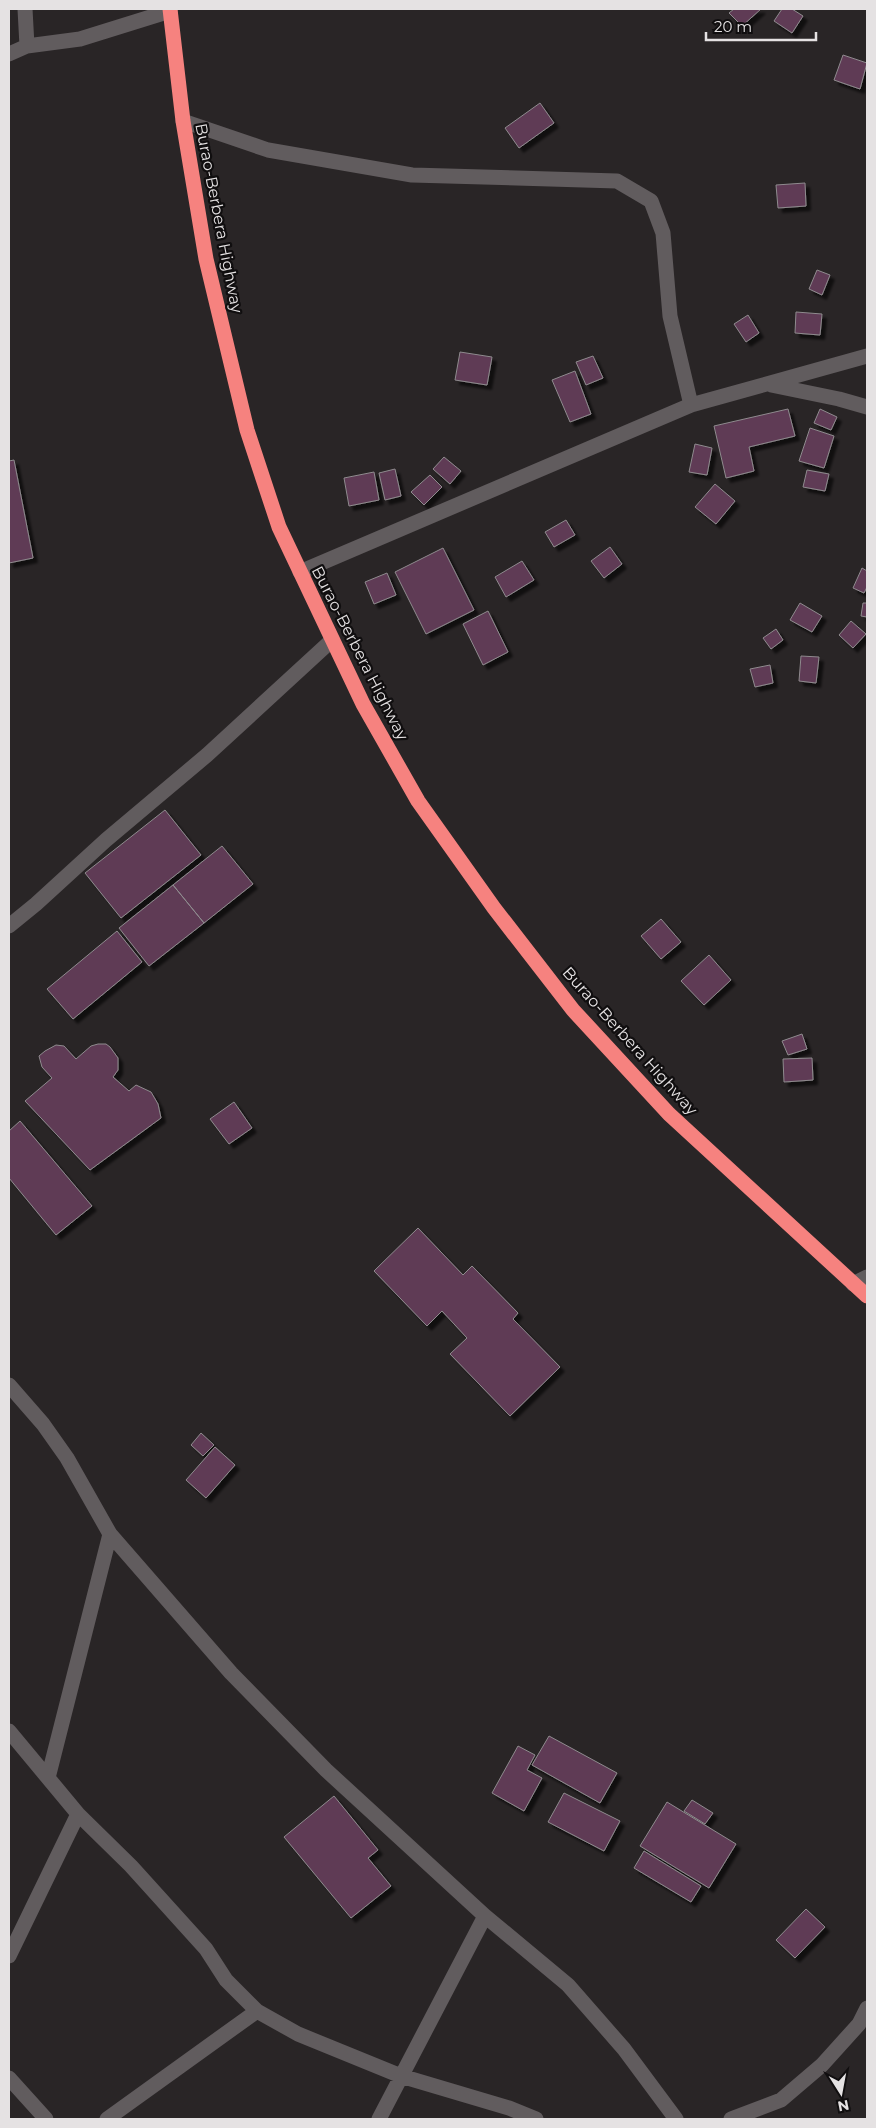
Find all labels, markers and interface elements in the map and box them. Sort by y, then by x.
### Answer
scale bar [706,10,816,42]
text: 20 m [714,17,752,36]
street label: Burao-Berbera Highway [191,122,247,315]
street label: Burao-Berbera Highway [308,563,412,743]
street label: Burao-Berbera Highway [558,963,702,1119]
north arrow [816,2068,866,2118]
text: N [836,2096,851,2116]

